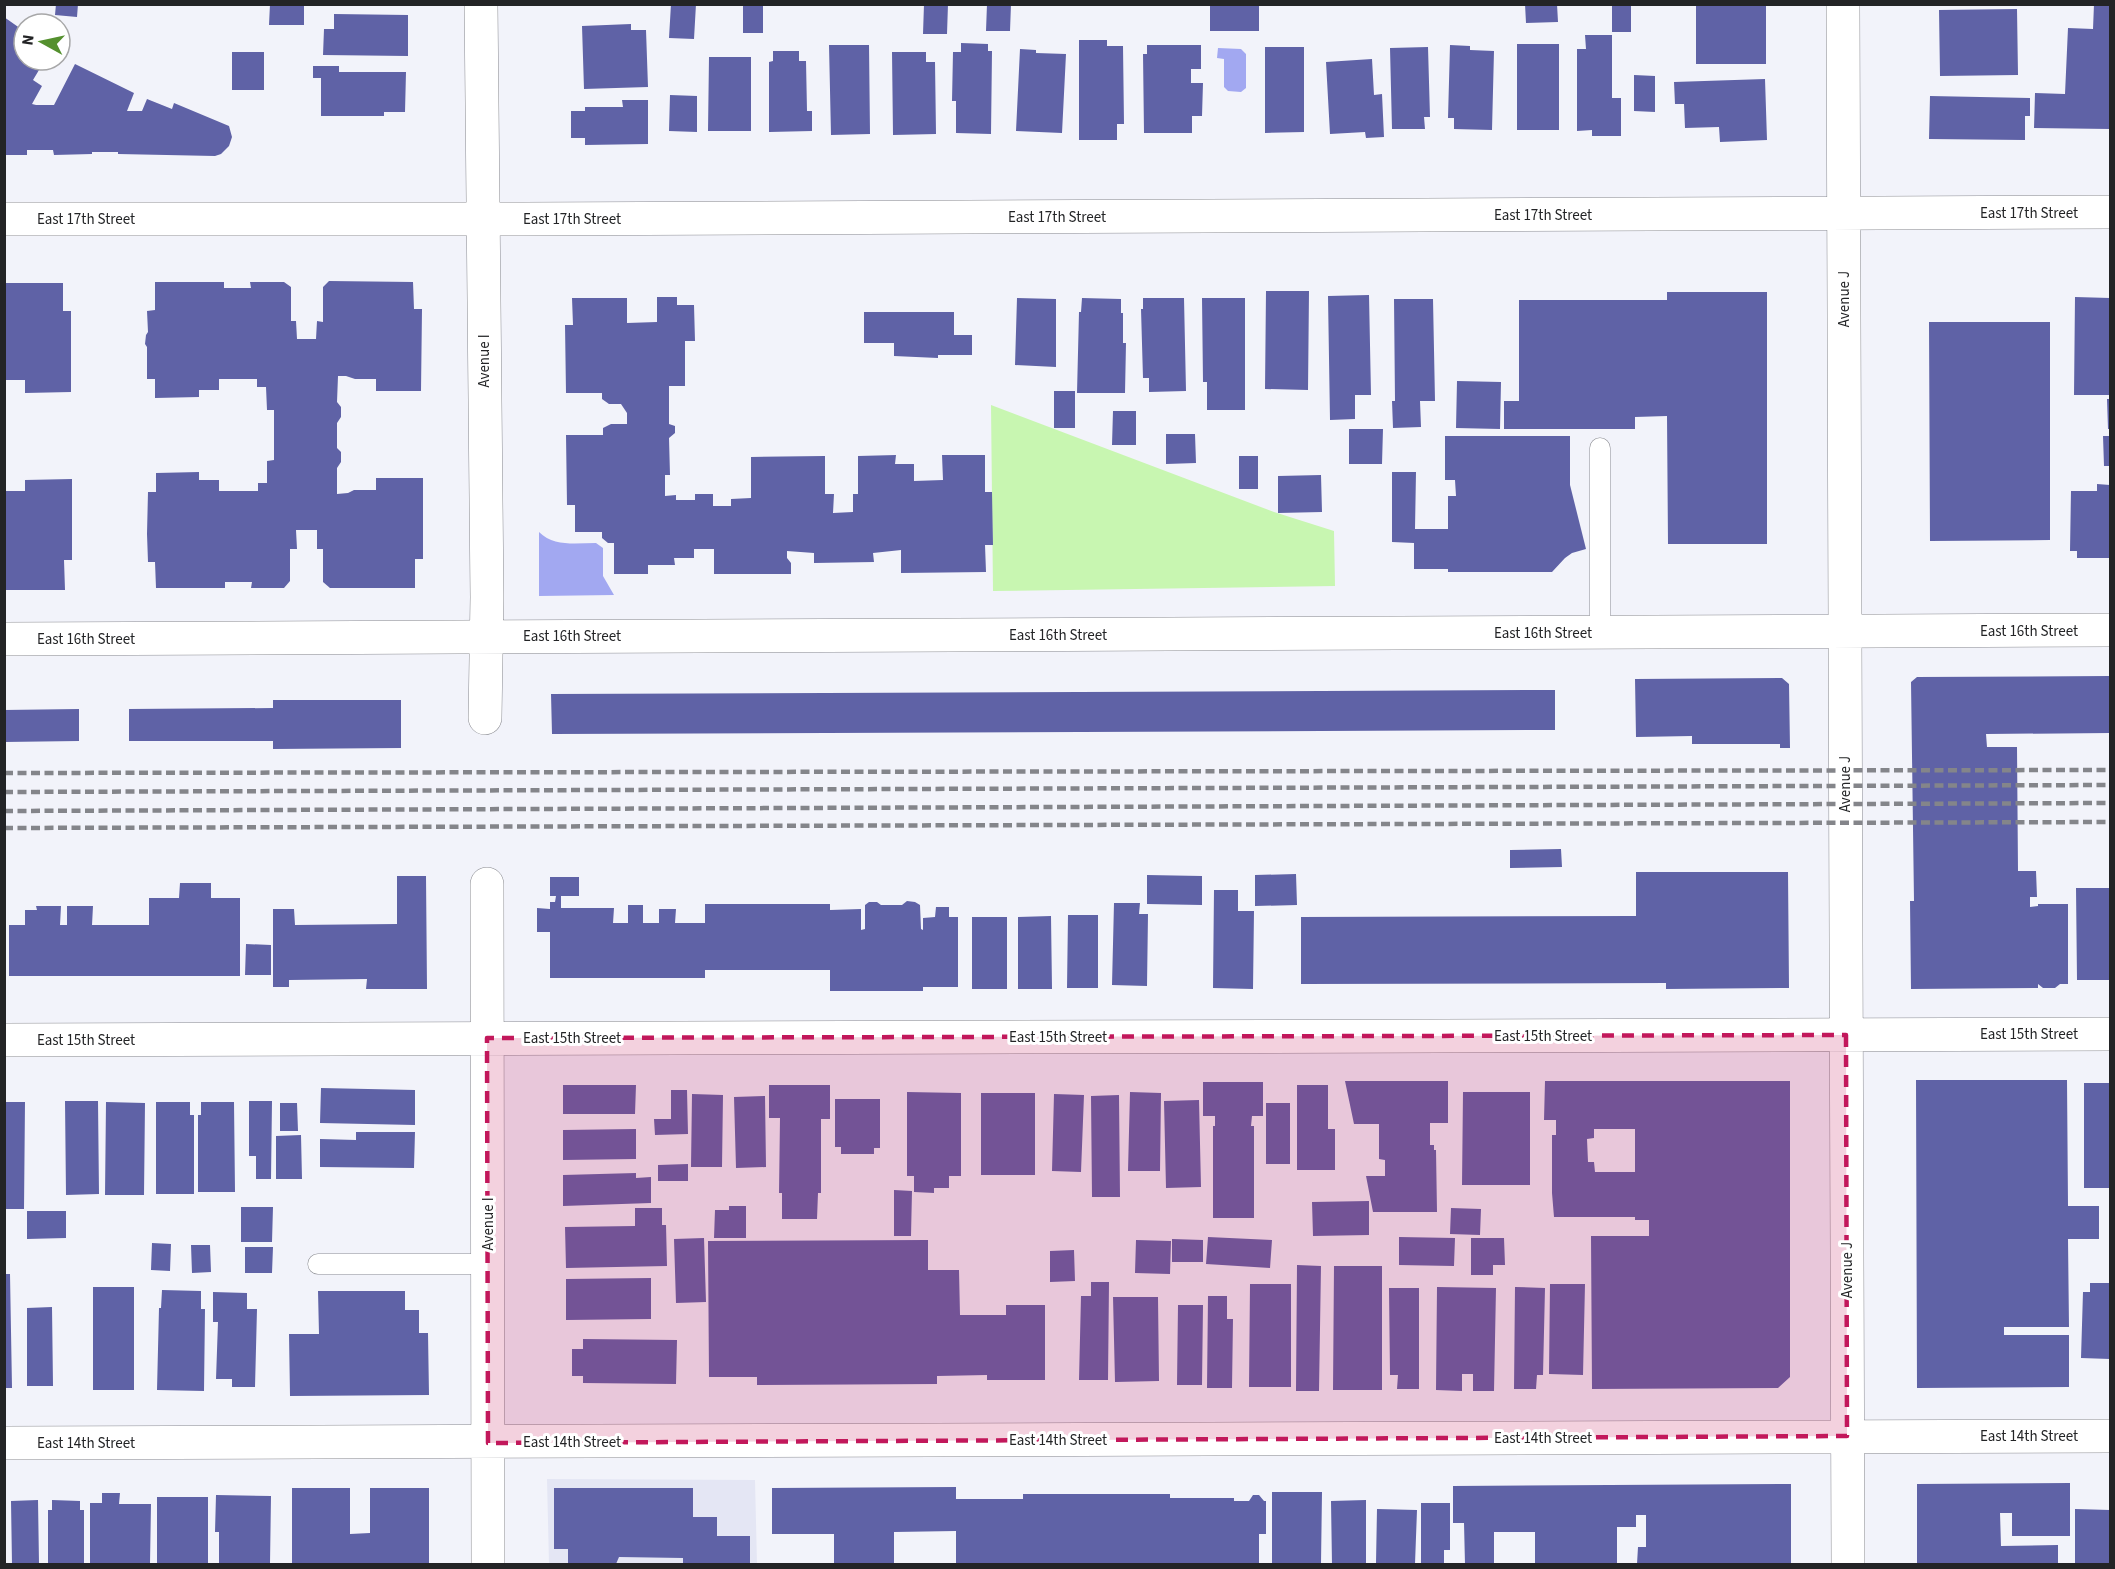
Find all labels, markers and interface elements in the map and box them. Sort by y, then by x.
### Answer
north arrow [12,12,72,72]
text: N [17,33,40,47]
street label: East 17th Street [1980,203,2078,224]
street label: East 17th Street [1494,205,1592,226]
street label: East 17th Street [1008,207,1106,228]
street label: East 17th Street [37,209,135,230]
street label: East 17th Street [523,209,621,230]
street label: Avenue J [1834,271,1855,327]
street label: Avenue I [474,334,495,388]
street label: East 16th Street [1980,621,2078,642]
street label: East 16th Street [1494,623,1592,644]
street label: East 16th Street [1009,625,1107,646]
street label: East 16th Street [523,626,621,647]
street label: East 16th Street [37,629,135,650]
street label: Avenue J [1835,756,1856,812]
street label: East 15th Street [1980,1024,2078,1045]
street label: East 15th Street [1494,1026,1592,1047]
street label: East 15th Street [1009,1027,1107,1048]
street label: East 15th Street [523,1028,621,1049]
street label: East 15th Street [37,1030,135,1051]
street label: Avenue I [478,1197,499,1251]
street label: Avenue J [1837,1242,1858,1298]
street label: East 14th Street [1980,1426,2078,1447]
street label: East 14th Street [1494,1428,1592,1449]
street label: East 14th Street [1009,1430,1107,1451]
street label: East 14th Street [523,1432,621,1453]
street label: East 14th Street [37,1433,135,1454]

